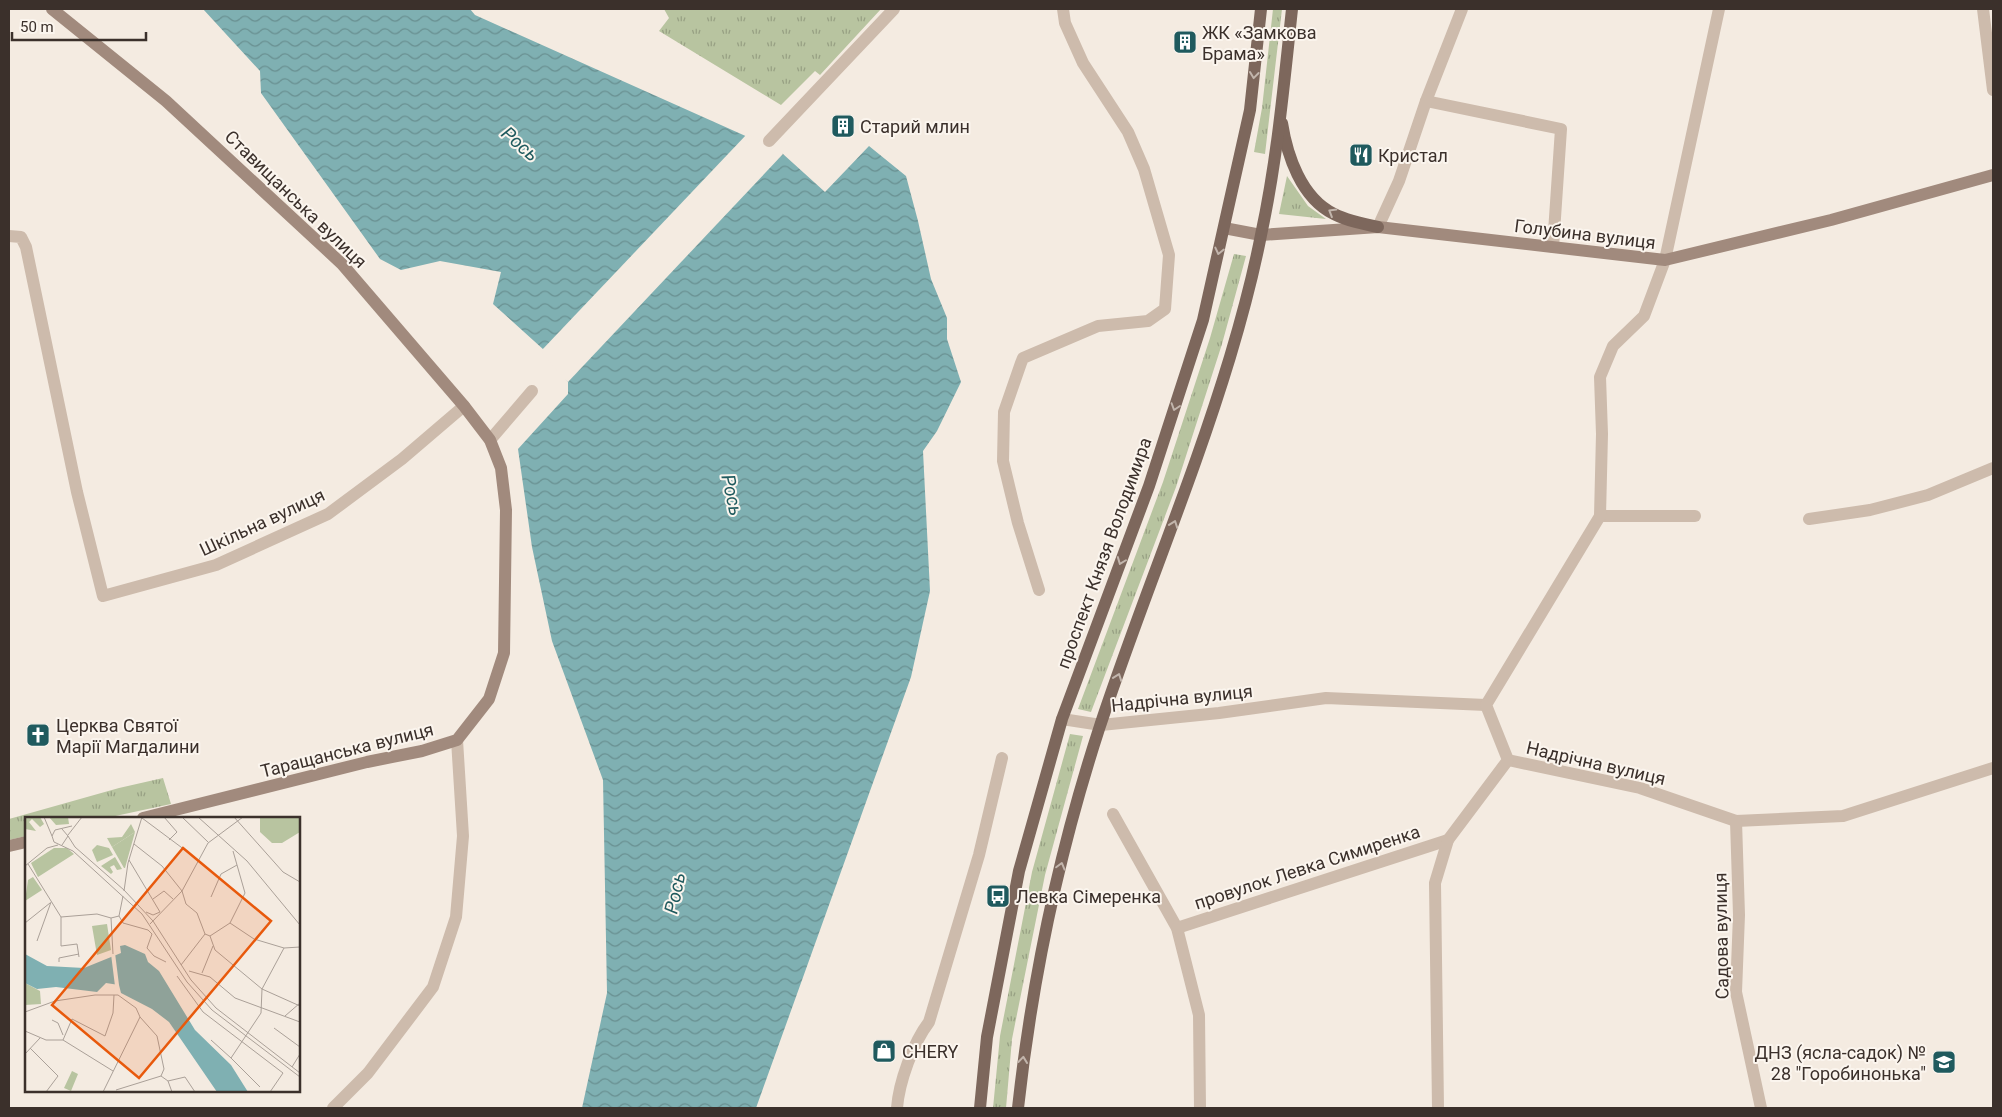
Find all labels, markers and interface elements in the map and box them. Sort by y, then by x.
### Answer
scale bar [12,10,146,42]
text: 50 m [20,18,54,36]
place label: ЖК «Замкова Брама» [1202,22,1317,64]
building icon: ЖК «Замкова Брама» [1172,29,1198,55]
one-way arrow [1249,71,1260,79]
building icon: Старий млин [830,113,856,139]
place label: Старий млин [860,116,970,137]
water label: Рось [497,122,543,166]
street label: Ставищанська вулиця [221,126,371,272]
restaurant icon: Кристал [1348,142,1374,168]
place label: Кристал [1378,145,1448,166]
one-way arrow [1329,208,1338,218]
street label: Голубина вулиця [1513,215,1657,253]
one-way arrow [1214,247,1225,255]
one-way arrow [1170,403,1180,411]
street label: проспект Князя Володимира [1052,435,1156,671]
water label: Рось [716,472,748,518]
street label: Шкільна вулиця [196,484,328,560]
one-way arrow [1168,521,1178,529]
one-way arrow [1117,556,1127,564]
one-way arrow [1112,673,1122,682]
street label: Надрічна вулиця [1110,680,1254,716]
place label: Церква Святої Марії Магдалини [56,715,200,757]
street label: Таращанська вулиця [258,718,436,782]
church icon: Церква Святої Марії Магдалини [25,722,51,748]
street label: Надрічна вулиця [1524,737,1668,789]
inset map [25,817,300,1092]
street label: провулок Левка Симиренка [1192,821,1422,913]
one-way arrow [1055,862,1066,870]
water label: Рось [659,870,691,916]
street label: Садова вулиця [1709,872,1733,1000]
bus stop icon: Левка Сімеренка [985,883,1011,909]
place label: Левка Сімеренка [1016,886,1161,907]
shop icon: CHERY [871,1038,897,1064]
place label: CHERY [902,1041,958,1062]
place label: ДНЗ (ясла-садок) № 28 "Горобинонька" [1755,1042,1926,1084]
school or university icon: ДНЗ (ясла-садок) № 28 "Горобинонька" [1931,1049,1957,1075]
one-way arrow [1017,1055,1028,1063]

